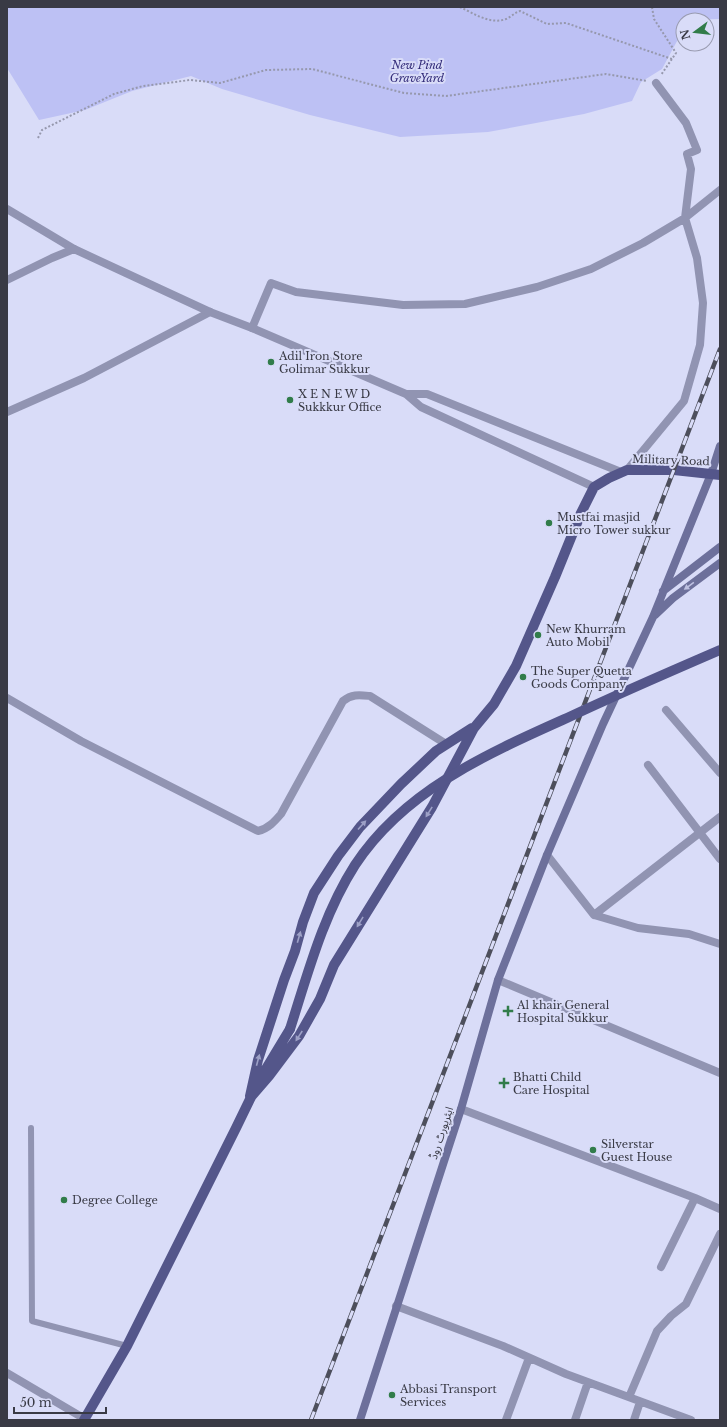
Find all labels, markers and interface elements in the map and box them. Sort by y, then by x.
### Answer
north arrow [675,12,715,52]
text: N [677,27,693,41]
park label: New Pind GraveYard [390,58,445,85]
place label: Adil Iron Store Golimar Sukkur [278,349,370,376]
marker: Adil Iron Store Golimar Sukkur [266,357,276,367]
place label: X E N E W D Sukkkur Office [298,387,382,414]
marker: X E N E W D Sukkkur Office [285,395,295,405]
street label: Military Road [632,452,711,468]
place label: Mustfai masjid Micro Tower sukkur [557,510,671,537]
marker: Mustfai masjid Micro Tower sukkur [544,518,554,528]
one-way arrow [684,582,694,590]
place label: New Khurram Auto Mobil [545,622,626,649]
marker: New Khurram Auto Mobil [533,630,543,640]
place label: The Super Quetta Goods Company [531,664,633,691]
marker: The Super Quetta Goods Company [518,672,528,682]
one-way arrow [425,806,433,817]
one-way arrow [358,819,367,830]
one-way arrow [357,916,364,928]
one-way arrow [296,930,302,942]
place label: Al khair General Hospital Sukkur [516,998,610,1025]
marker: Al khair General Hospital Sukkur [502,1005,514,1017]
one-way arrow [295,1030,302,1042]
one-way arrow [255,1054,261,1066]
place label: Bhatti Child Care Hospital [513,1070,590,1097]
marker: Bhatti Child Care Hospital [498,1077,510,1089]
street label: ایئرپورٹ روڈ [426,1105,457,1161]
place label: Silverstar Guest House [601,1137,672,1164]
marker: Silverstar Guest House [588,1145,598,1155]
place label: Degree College [72,1193,158,1207]
marker: Degree College [59,1195,69,1205]
place label: Abbasi Transport Services [399,1382,497,1409]
scale bar [14,1389,106,1415]
marker: Abbasi Transport Services [387,1390,397,1400]
text: 50 m [20,1395,52,1410]

